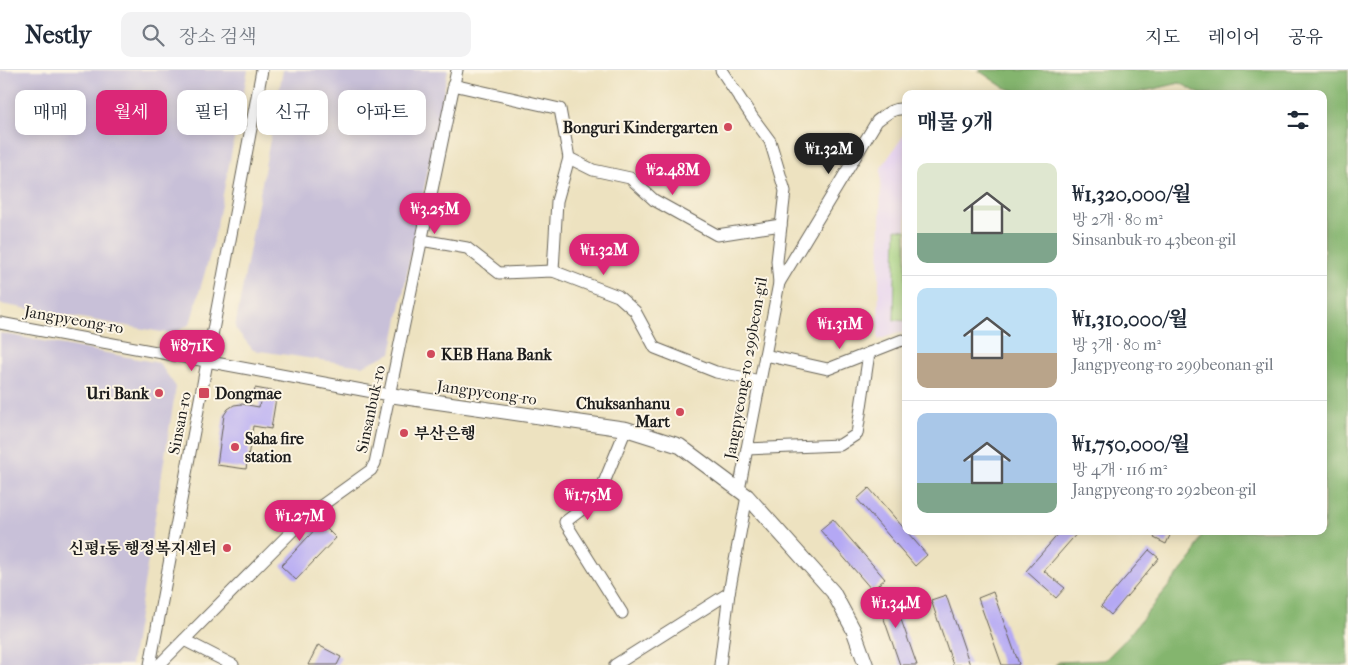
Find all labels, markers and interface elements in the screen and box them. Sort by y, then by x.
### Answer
search box [121,12,471,57]
text: Nestly [25,21,91,49]
icon: search [139,21,167,49]
text: 장소 검색 [179,26,257,48]
text: 지도 [1145,27,1180,48]
text: 레이어 [1208,27,1260,48]
text: 공유 [1288,27,1323,48]
chip: 매매 [15,90,86,135]
chip: 월세 [96,90,167,135]
chip: 필터 [177,90,247,135]
chip: 신규 [257,90,328,135]
chip: 아파트 [338,90,426,135]
icon: filters [1284,106,1312,134]
text: 매물 9개 [917,110,993,134]
place label: Bonguri Kindergarten [563,118,719,138]
marker: Bonguri Kindergarten [722,121,734,133]
pin: ₩1.32M [788,132,870,175]
text: ₩1.32M [805,139,853,158]
pin: ₩2.48M [632,154,714,196]
text: ₩2.48M [646,160,700,179]
text: ₩1,320,000/월 [1072,182,1192,206]
icon: home [957,183,1017,243]
pin: ₩3.25M [394,192,476,235]
text: ₩3.25M [411,199,459,218]
text: 방 2개 · 80 m² [1072,210,1163,229]
text: Sinsanbuk-ro 43beon-gil [1072,230,1236,249]
pin: ₩1.32M [563,234,645,276]
text: ₩1.32M [580,240,628,259]
street label: Jangpyeong-ro 299beon-gil [720,275,771,463]
street label: Jangpyeong-ro [21,301,125,338]
text: ₩1,310,000/월 [1072,307,1188,331]
pin: ₩1.31M [799,308,881,350]
icon: home [957,308,1017,368]
text: ₩1.31M [817,314,863,333]
pin: ₩871K [157,330,227,372]
text: 방 3개 · 80 m² [1072,335,1161,354]
text: ₩871K [171,336,213,355]
place label: KEB Hana Bank [441,345,553,364]
marker: KEB Hana Bank [425,348,437,360]
text: Jangpyeong-ro 299beonan-gil [1072,355,1273,374]
street label: Sinsanbuk-ro [352,363,389,455]
street label: Jangpyeong-ro [434,376,538,409]
place label: Uri Bank [85,384,150,403]
place label: Dongmae [215,384,282,404]
marker: Dongmae [197,386,211,400]
marker: Uri Bank [153,387,165,399]
street label: Sinsan-ro [164,390,195,456]
place label: Chuksanhanu Mart [576,394,671,431]
marker: Chuksanhanu Mart [674,406,686,418]
place label: 부산은행 [414,424,476,443]
marker: 부산은행 [398,427,410,439]
place label: Saha fire station [245,429,304,466]
text: ₩1,750,000/월 [1072,432,1190,456]
icon: home [957,433,1017,493]
marker: Saha fire station [229,441,241,453]
text: 방 4개 · 116 m² [1072,460,1167,479]
pin: ₩1.75M [547,478,629,521]
text: Jangpyeong-ro 292beon-gil [1072,480,1256,499]
text: ₩1.75M [565,485,611,504]
pin: ₩1.27M [259,500,341,542]
text: ₩1.27M [276,506,324,525]
place label: 신평1동 행정복지센터 [69,539,217,558]
marker: 신평1동 행정복지센터 [221,542,233,554]
pin: ₩1.34M [855,586,937,629]
text: ₩1.34M [872,593,920,612]

